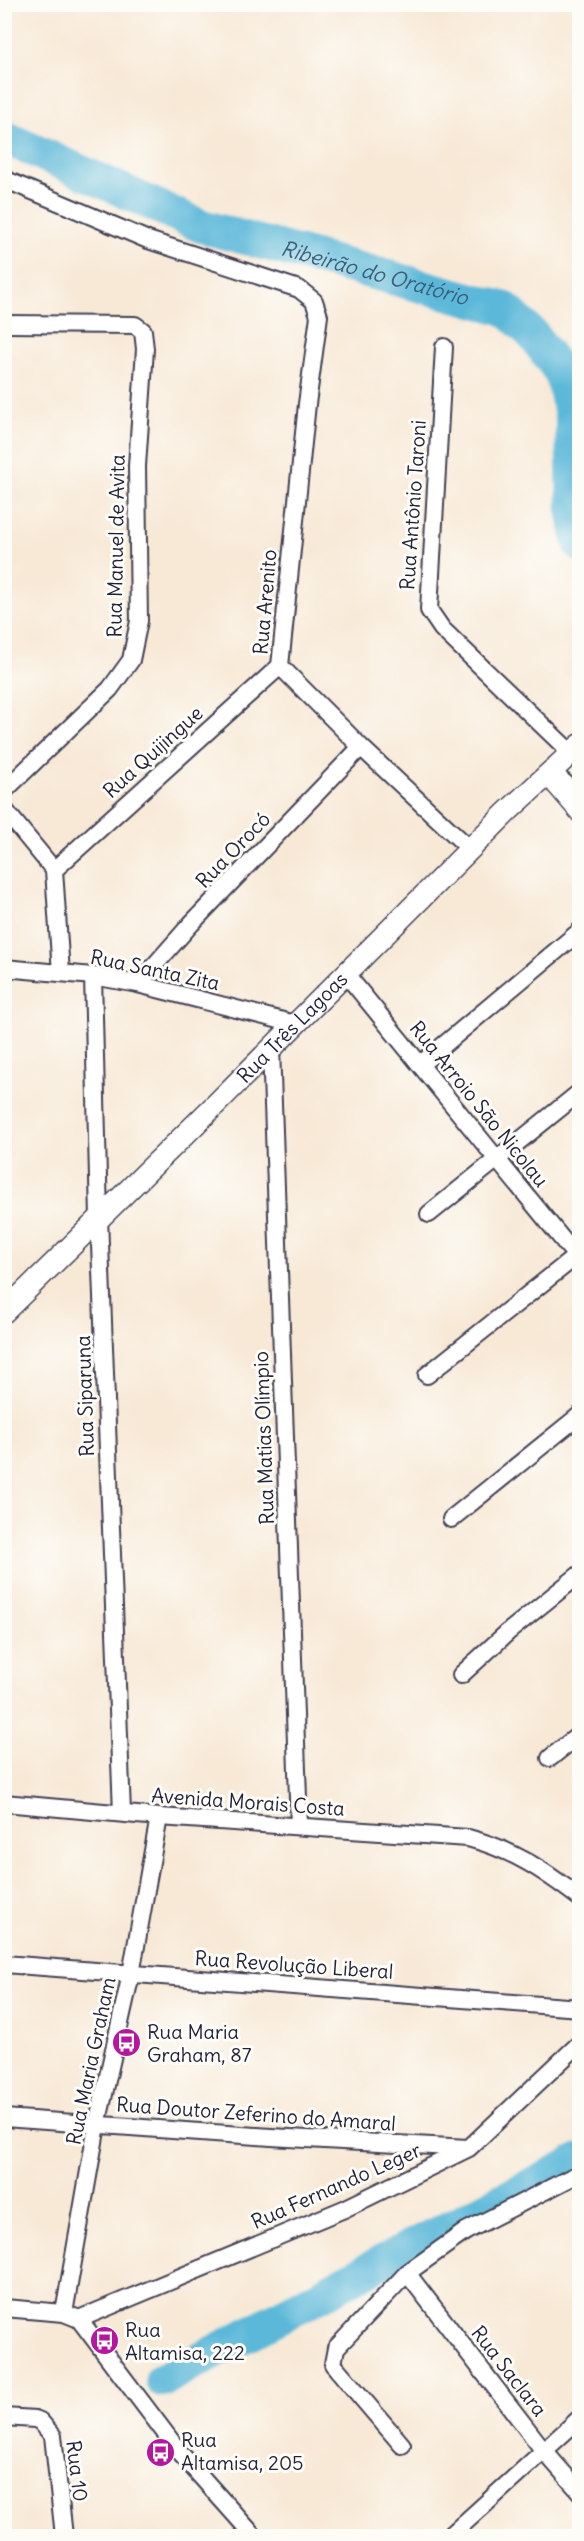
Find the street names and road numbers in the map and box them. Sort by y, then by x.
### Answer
street label: Rua Antônio Taroni [394,419,431,591]
street label: Rua Manuel de Avita [101,454,130,638]
street label: Rua Arenito [247,548,282,656]
street label: Rua Quijingue [98,700,208,803]
street label: Rua Orocó [190,806,275,893]
street label: Rua Santa Zita [88,944,222,995]
street label: Rua Três Lagoas [231,966,353,1088]
street label: Rua Arroio São Nicolau [405,1016,554,1192]
street label: Rua Siparuna [70,1335,99,1457]
street label: Rua Matias Olímpio [248,1351,279,1525]
street label: Avenida Morais Costa [151,1782,346,1821]
street label: Rua Revolução Liberal [194,1945,394,1984]
street label: Rua Maria Graham [61,1975,121,2147]
street label: Rua Doutor Zeferino do Amaral [115,2091,397,2136]
street label: Rua Fernando Leger [247,2137,424,2234]
street label: Rua Saclara [466,2320,553,2421]
street label: Rua 10 [61,2439,94,2503]

